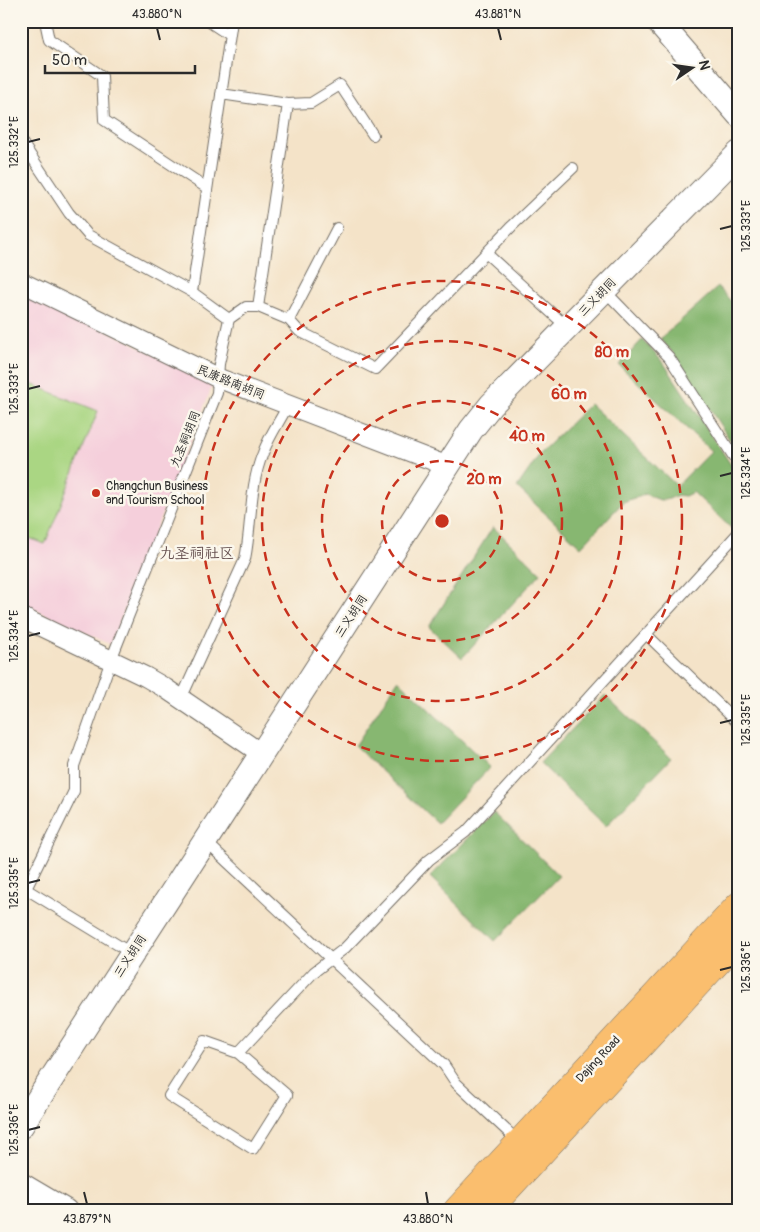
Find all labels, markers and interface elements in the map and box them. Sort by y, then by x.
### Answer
text: 43.880°N [132,7,182,22]
text: 43.881°N [475,7,521,22]
scale bar [45,42,195,74]
north arrow [668,42,718,92]
text: 50 m [52,51,87,70]
text: N [695,59,714,72]
text: 125.332°E [7,116,22,168]
text: 125.333°E [739,200,754,252]
street label: 三义胡同 [575,275,619,320]
text: 80 m [595,343,629,362]
street label: 民康路南胡同 [195,362,267,403]
text: 125.333°E [7,363,22,415]
text: 60 m [551,385,587,404]
street label: 九圣祠胡同 [167,409,204,470]
text: 40 m [509,427,545,446]
text: 125.334°E [739,447,754,499]
text: 20 m [466,470,502,489]
place label: Changchun Business and Tourism School [106,479,209,508]
marker: Changchun Business and Tourism School [90,487,102,499]
centre of rings [433,512,451,530]
district label: 九圣祠社区 [159,544,235,563]
street label: 三义胡同 [332,592,371,640]
text: 125.334°E [7,610,22,662]
text: 125.335°E [739,694,754,746]
text: 125.335°E [7,857,22,909]
street label: 三义胡同 [111,932,150,980]
text: 125.336°E [739,941,754,993]
street label: Dajing Road [573,1033,624,1086]
text: 125.336°E [7,1104,22,1156]
text: 43.879°N [63,1212,111,1227]
text: 43.880°N [403,1212,453,1227]

